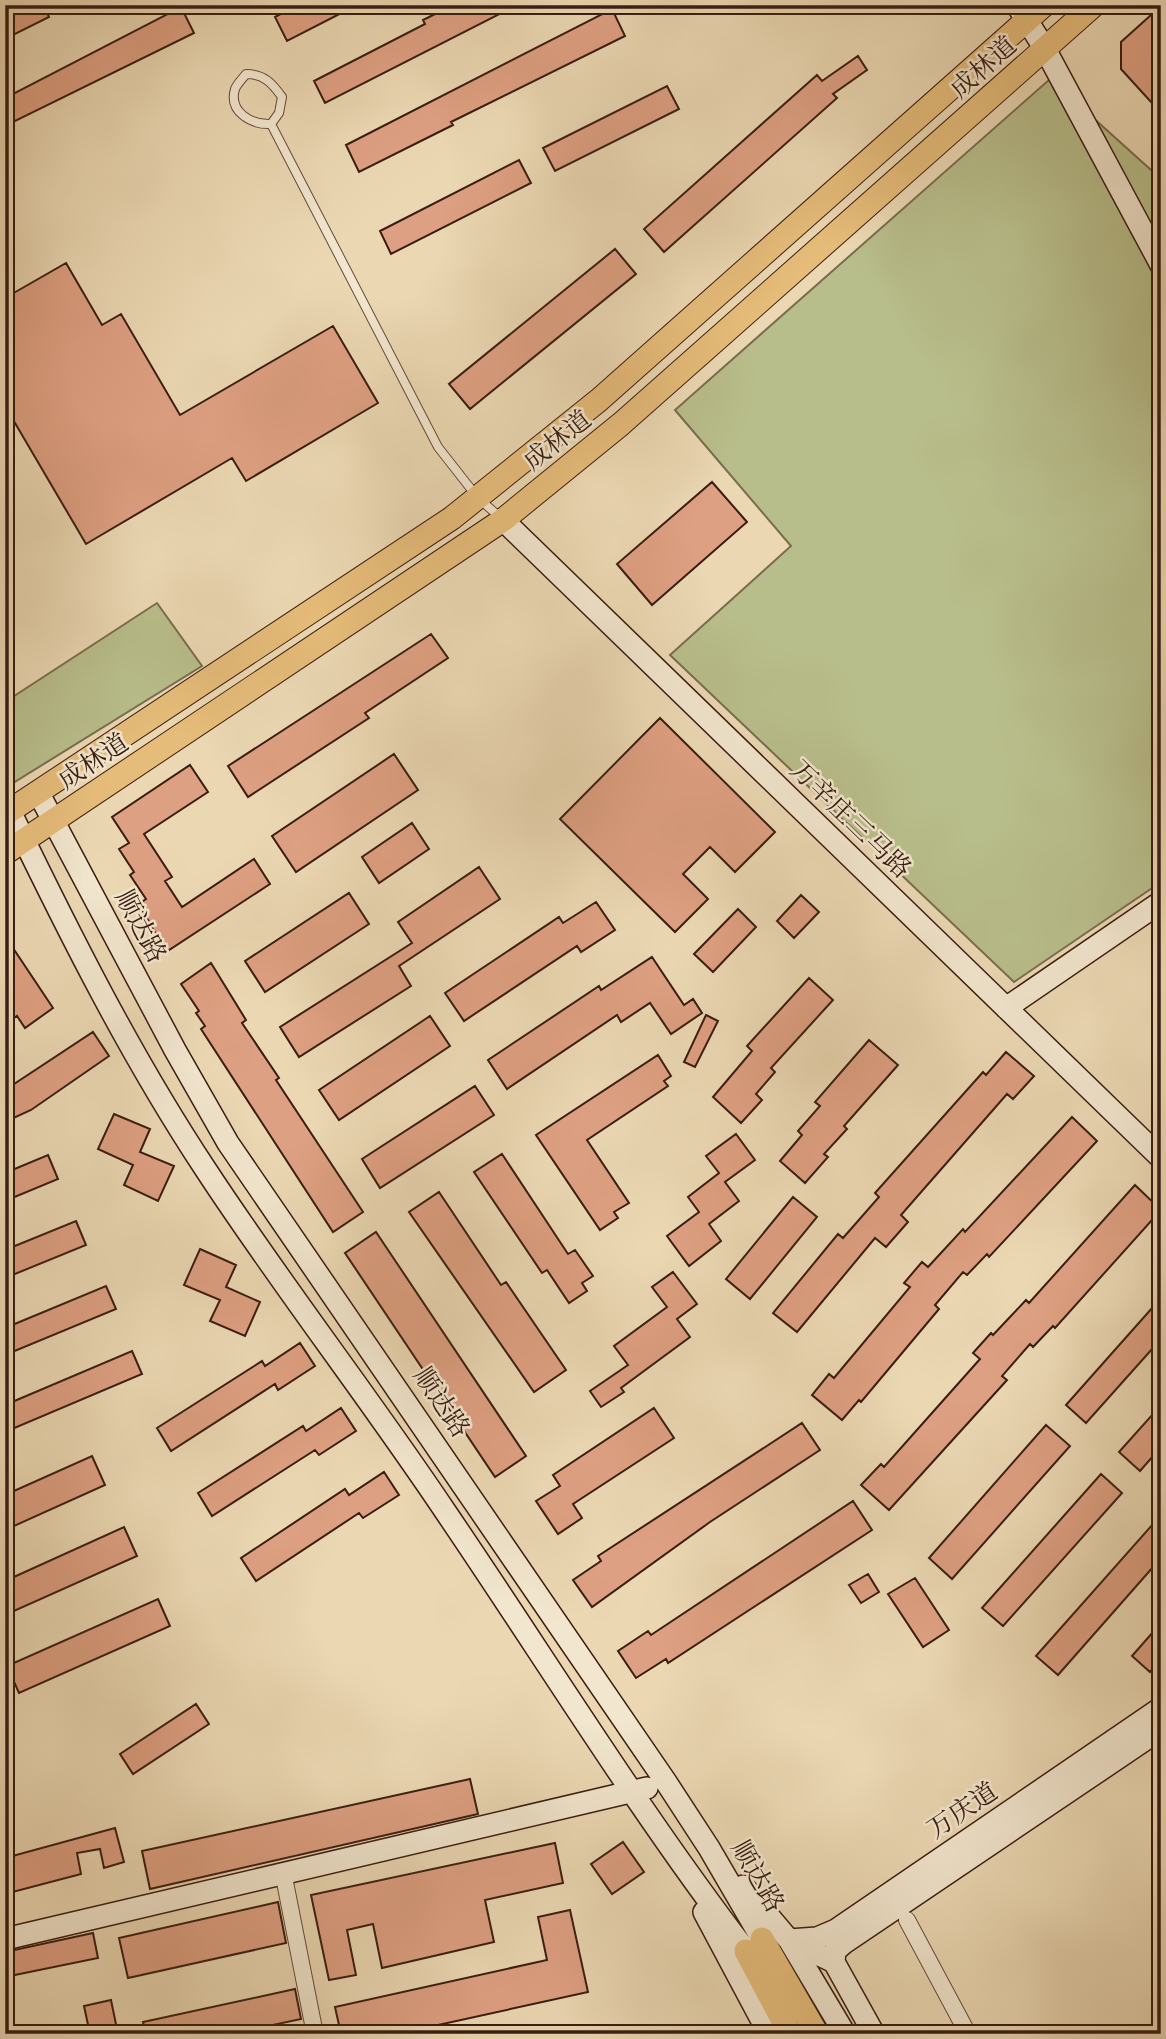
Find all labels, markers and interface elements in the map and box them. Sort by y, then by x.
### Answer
street label: 成林道 [943,29,1023,105]
street label: 成林道 [517,403,597,477]
street label: 成林道 [52,726,134,796]
street label: 万辛庄三马路 [784,753,918,885]
street label: 顺达路 [109,884,173,968]
street label: 顺达路 [407,1361,477,1443]
street label: 万庆道 [921,1775,1003,1845]
street label: 顺达路 [725,1834,791,1918]

